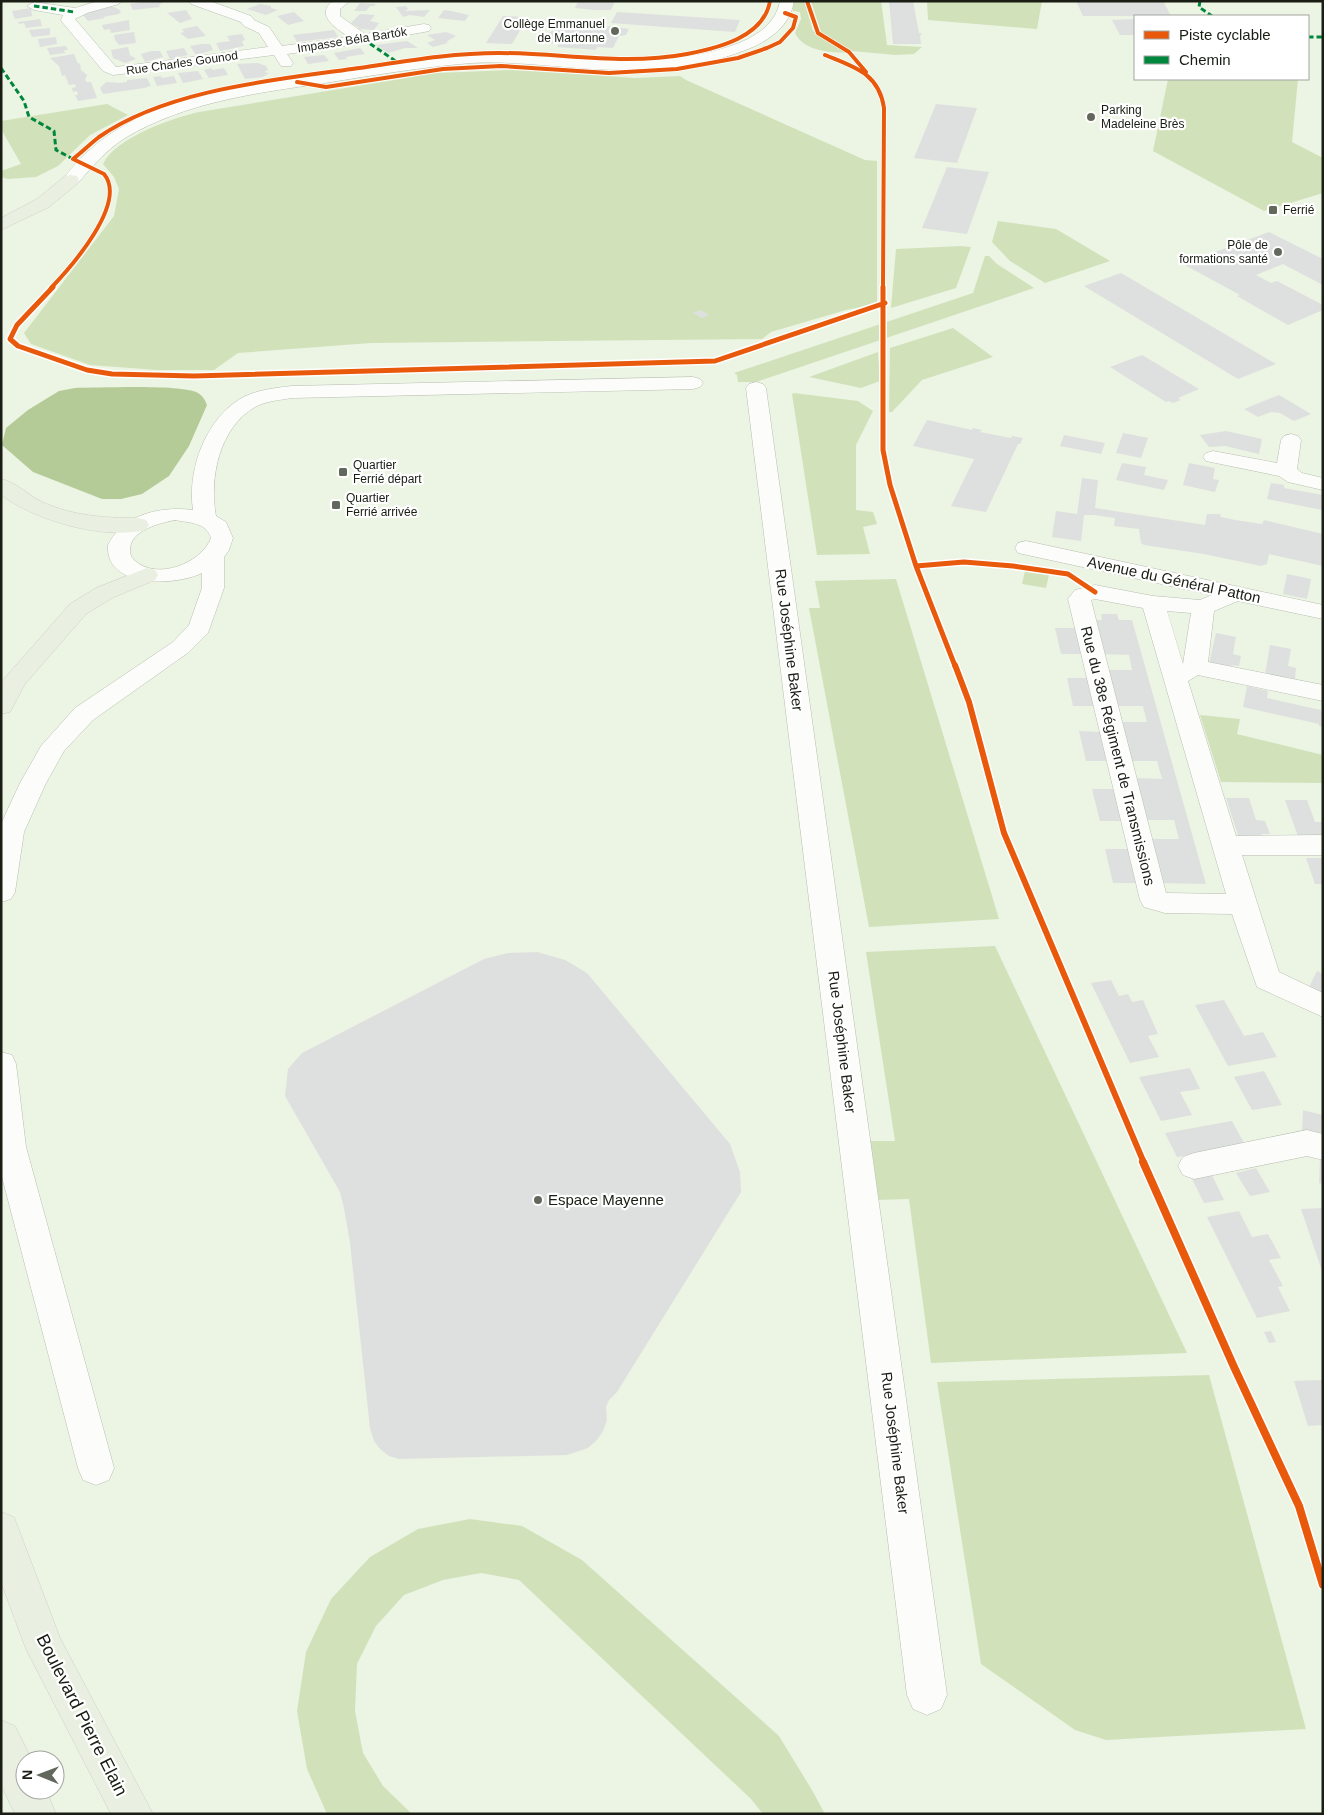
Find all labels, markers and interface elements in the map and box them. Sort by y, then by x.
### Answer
legend [1134,15,1309,80]
place label: Collège Emmanuel de Martonne [504,17,605,45]
street label: Impasse Béla Bartók [296,24,409,56]
marker: Collège Emmanuel de Martonne [609,25,621,37]
text: Piste cyclable [1179,26,1271,43]
street label: Rue Charles Gounod [125,48,239,78]
text: Chemin [1179,51,1231,68]
place label: Parking Madeleine Brès [1101,103,1184,131]
marker: Parking Madeleine Brès [1085,111,1097,123]
place label: Ferrié [1283,203,1315,217]
marker: Ferrié [1267,204,1279,216]
place label: Pôle de formations santé [1179,238,1268,266]
marker: Pôle de formations santé [1272,246,1284,258]
place label: Quartier Ferrié départ [353,458,422,486]
marker: Quartier Ferrié départ [337,466,349,478]
place label: Quartier Ferrié arrivée [346,491,418,519]
marker: Quartier Ferrié arrivée [330,499,342,511]
street label: Avenue du Général Patton [1086,553,1262,606]
street label: Rue Joséphine Baker [772,568,807,712]
street label: Rue du 38e Régiment de Transmissions [1078,624,1159,887]
street label: Rue Joséphine Baker [825,970,860,1114]
place label: Espace Mayenne [548,1191,664,1208]
marker: Espace Mayenne [532,1194,544,1206]
street label: Rue Joséphine Baker [878,1371,913,1515]
street label: Boulevard Pierre Elain [32,1631,132,1799]
north arrow [15,1750,65,1800]
text: N [19,1770,35,1780]

